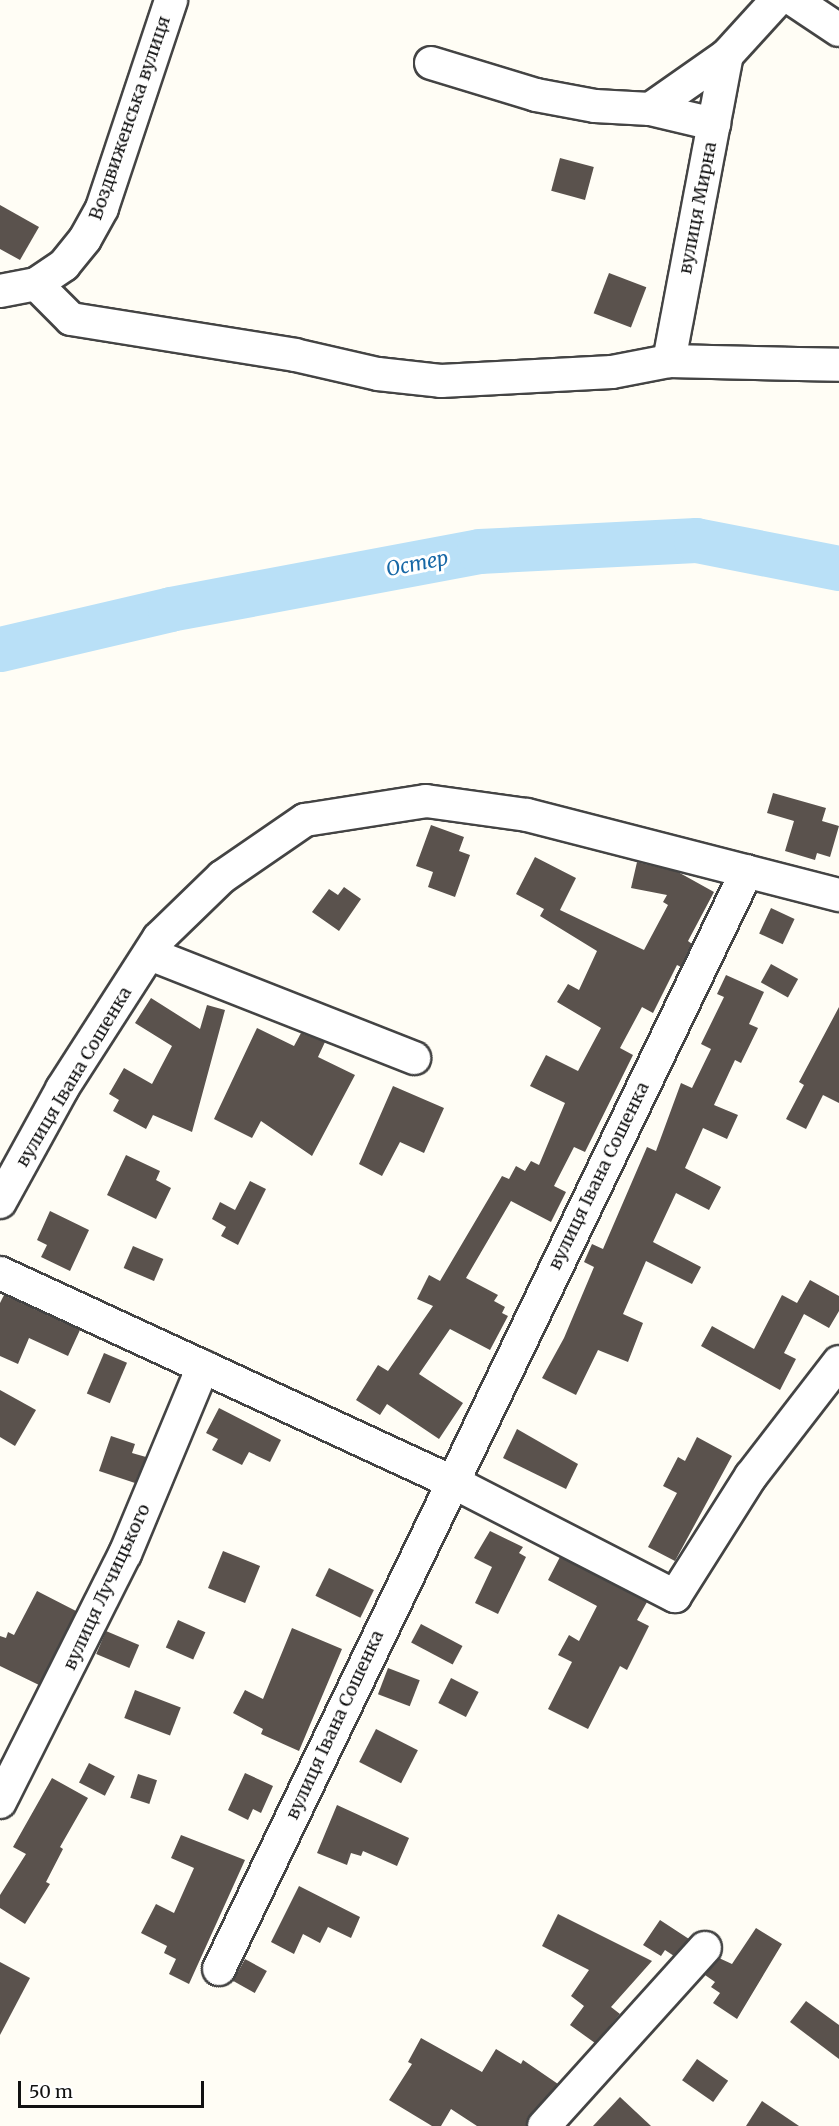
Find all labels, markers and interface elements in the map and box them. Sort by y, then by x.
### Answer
street label: Воздвиженська вулиця [85,13,175,223]
street label: вулиця Мирна [675,140,721,276]
water label: Остер [384,545,450,581]
street label: вулиця Івана Сошенка [12,983,136,1171]
street label: вулиця Івана Сошенка [544,1079,654,1273]
street label: вулиця Лучицького [59,1500,155,1674]
street label: вулиця Івана Сошенка [282,1627,388,1823]
scale bar [21,2069,207,2107]
text: 50 m [29,2080,73,2103]

